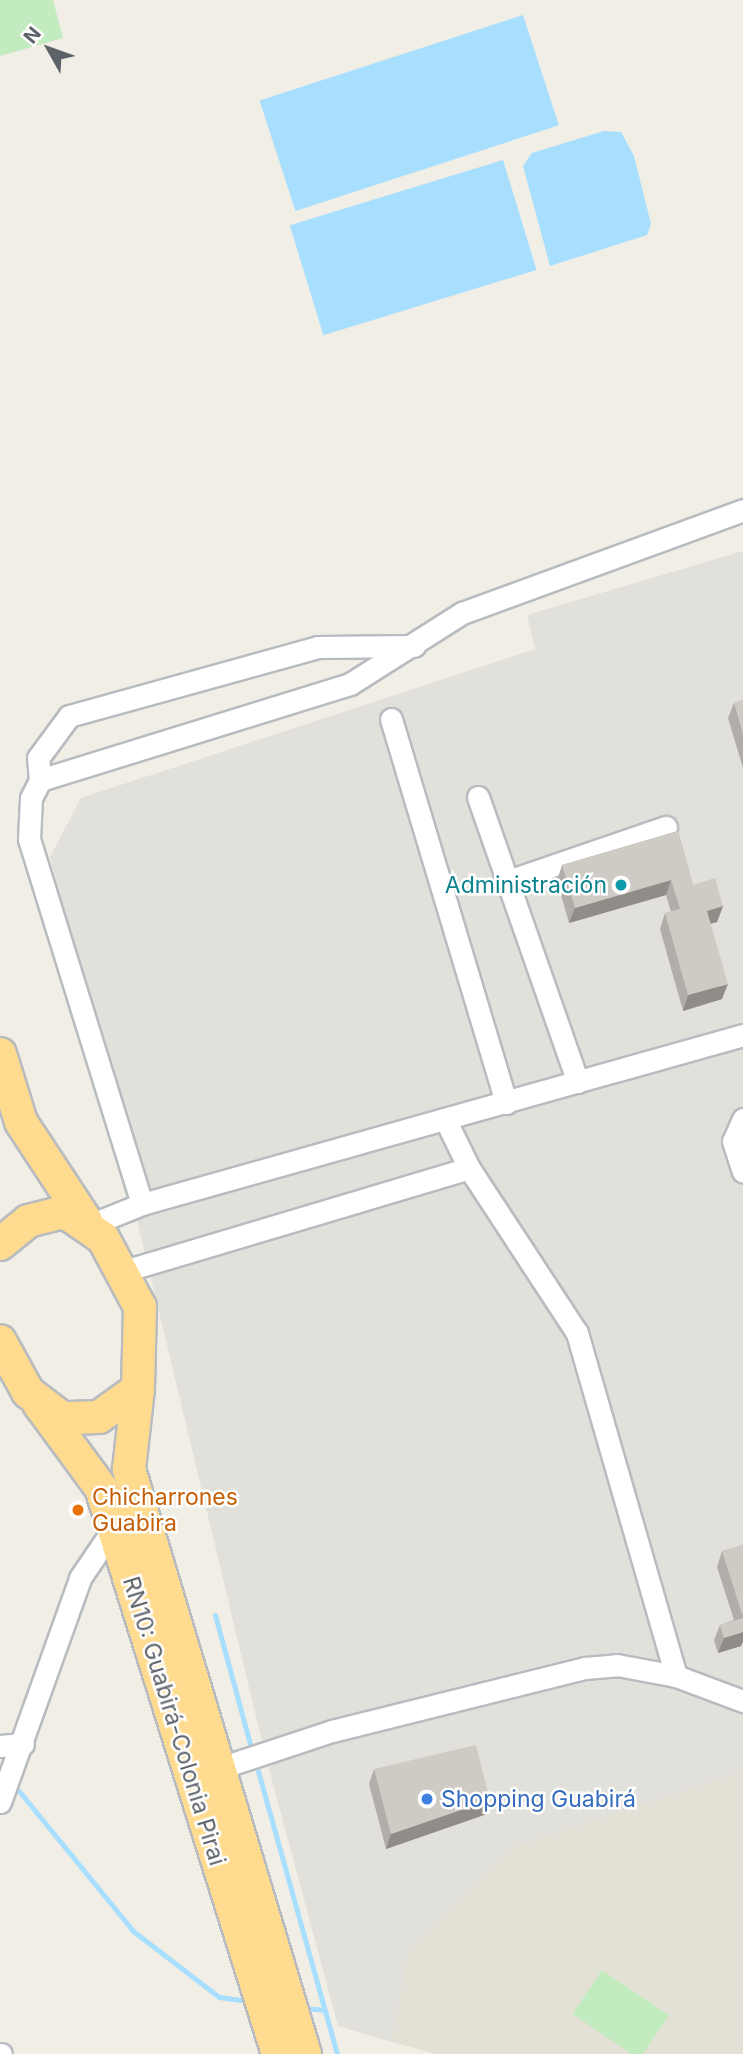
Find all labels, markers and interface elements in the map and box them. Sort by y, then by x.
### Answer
north arrow [14,14,84,84]
text: N [19,22,46,48]
place label: Administración [445,871,607,899]
marker: Administración [613,877,629,893]
place label: Chicharrones Guabira [92,1483,238,1537]
marker: Chicharrones Guabira [70,1502,86,1518]
street label: RN10: Guabirá-Colonia Pirai [117,1573,231,1869]
place label: Shopping Guabirá [441,1785,636,1813]
marker: Shopping Guabirá [419,1791,435,1807]

